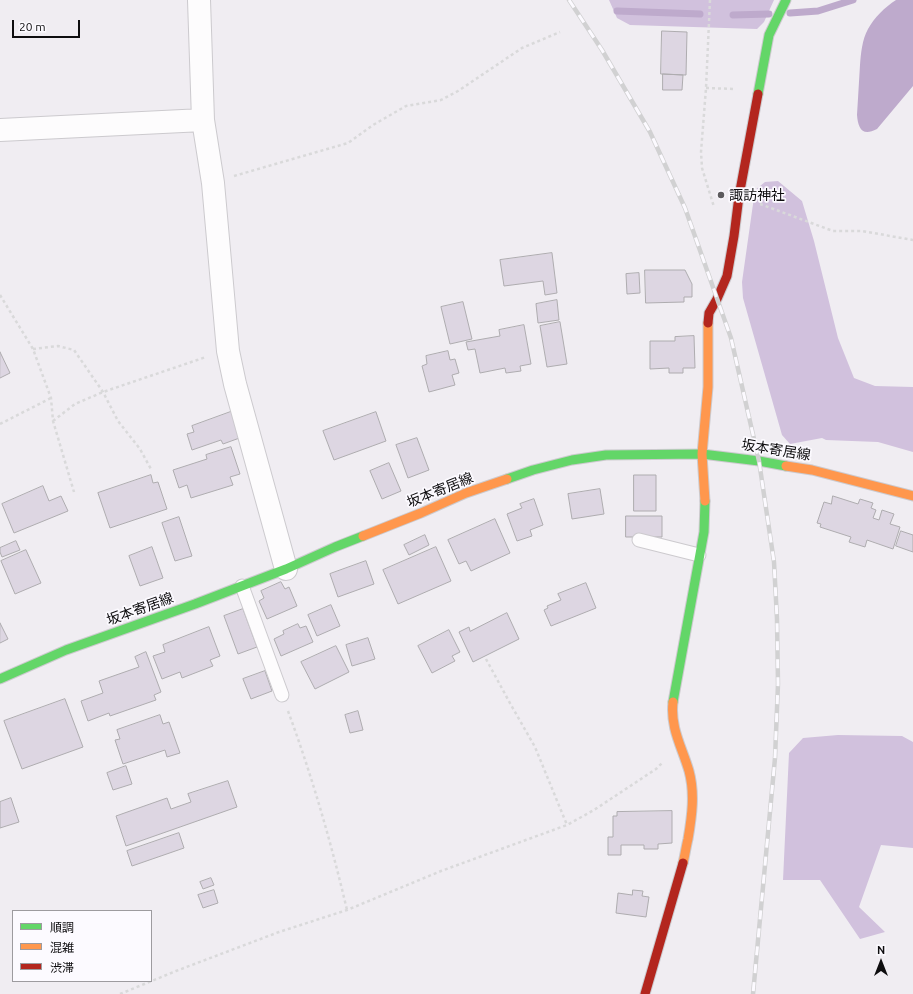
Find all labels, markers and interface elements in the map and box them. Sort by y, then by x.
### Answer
scale bar [14,12,82,38]
text: 20 m [19,20,46,33]
place label: 諏訪神社 [729,187,785,203]
marker: 諏訪神社 [716,190,726,200]
street label: 坂本寄居線 [740,436,812,464]
street label: 坂本寄居線 [404,469,476,511]
street label: 坂本寄居線 [104,589,176,629]
legend [12,910,152,982]
text: 順調 [50,921,74,934]
text: 混雑 [50,941,74,954]
north arrow [861,942,901,982]
text: N [877,944,885,956]
text: 渋滞 [50,961,74,974]

